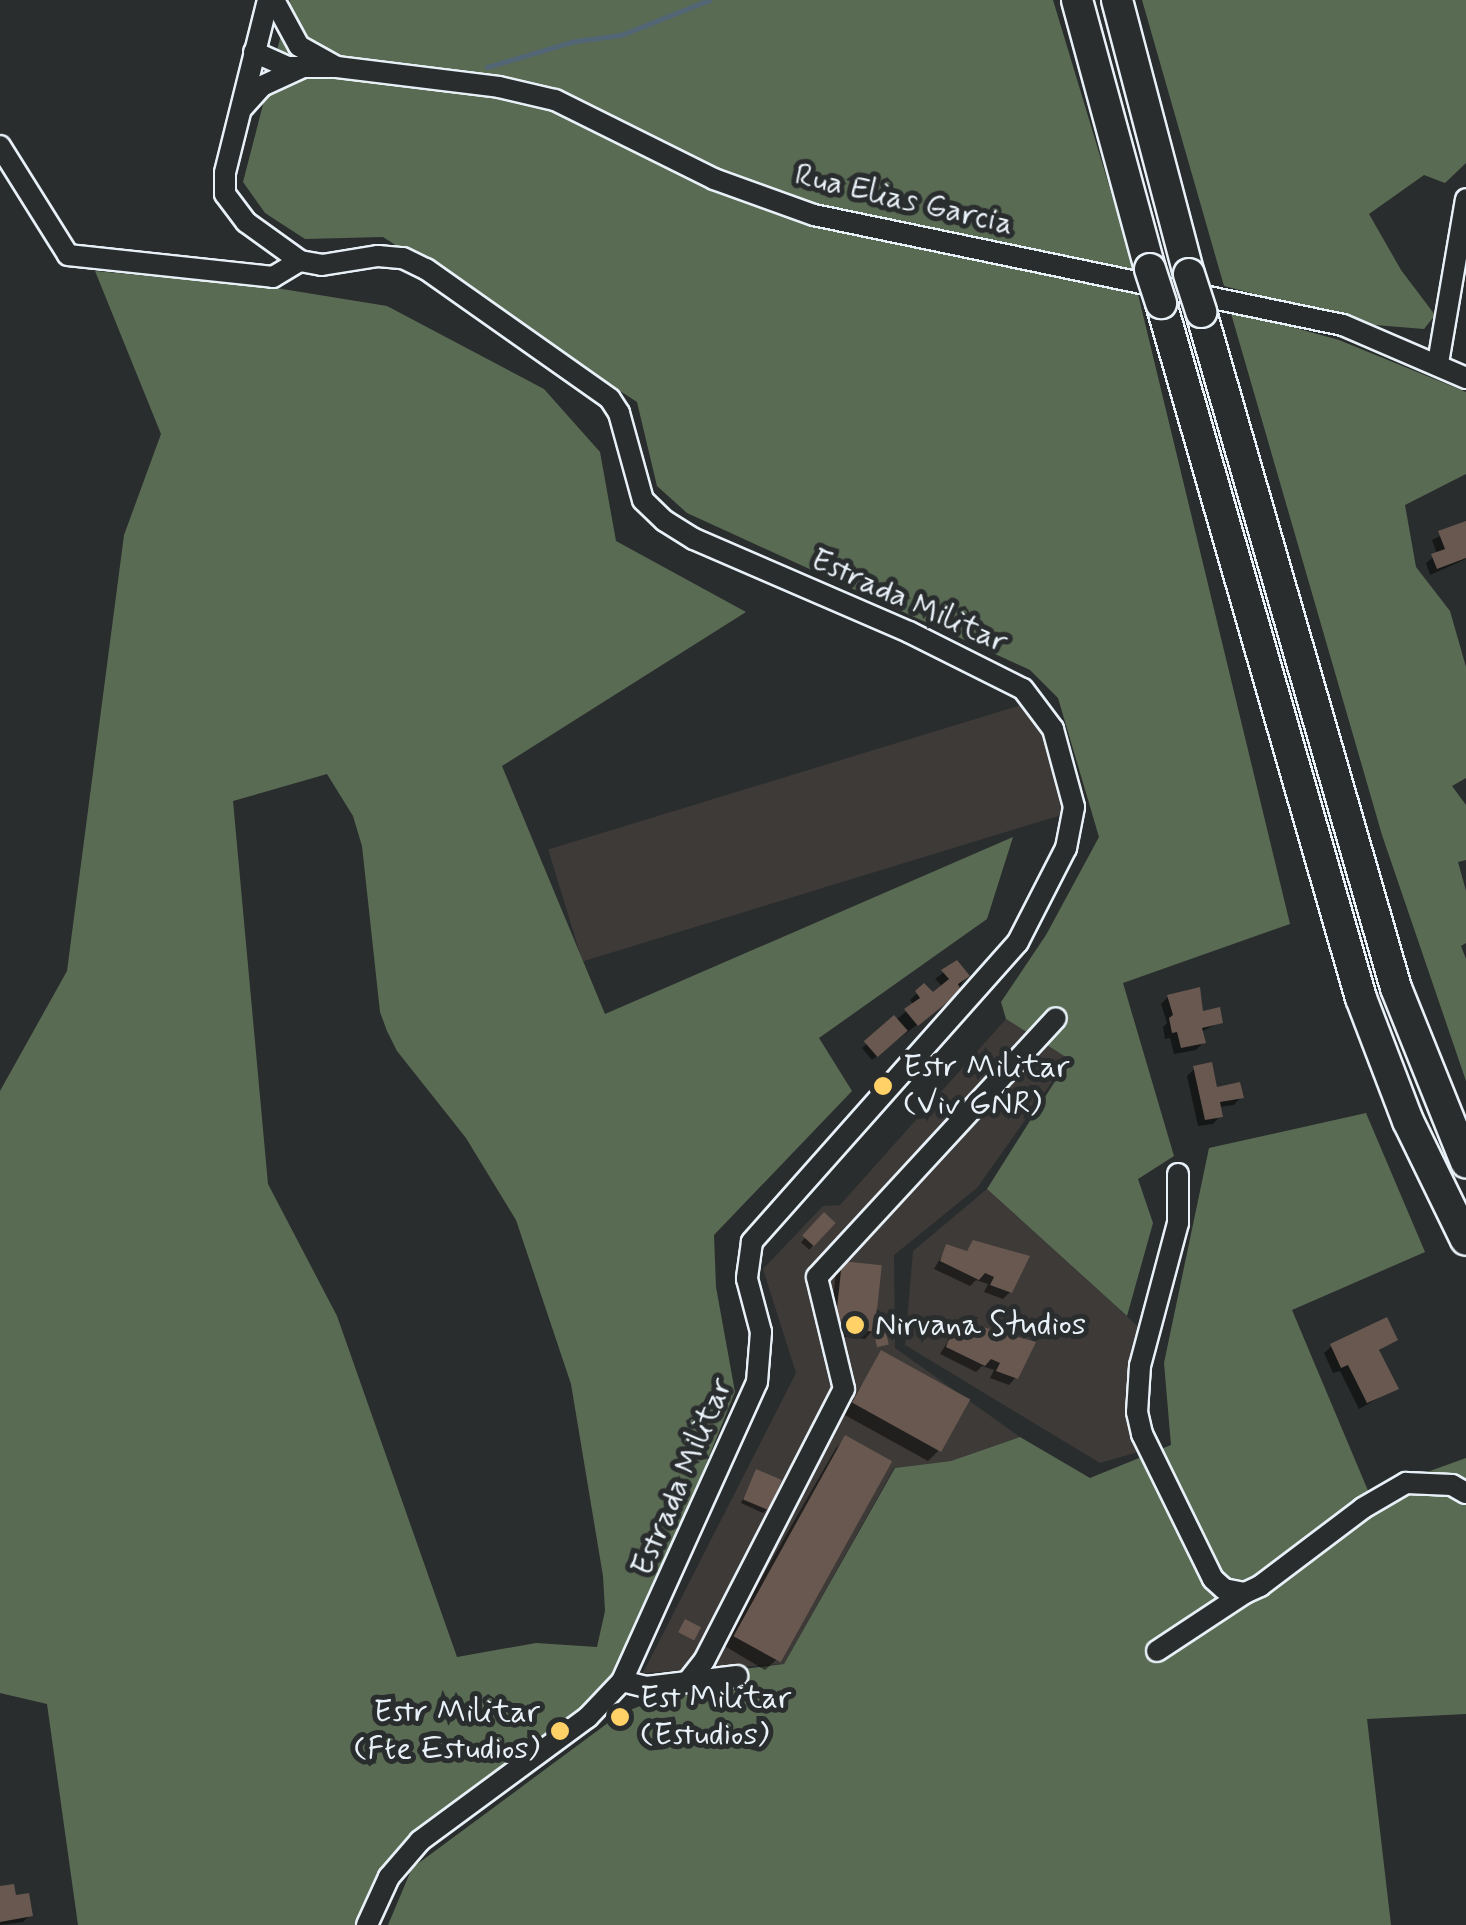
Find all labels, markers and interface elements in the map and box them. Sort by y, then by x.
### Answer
street label: Rua Elias Garcia [791,156,1017,244]
street label: Estrada Militar [804,540,1014,662]
place label: Estr Militar (Viv GNR) [903,1049,1068,1124]
marker: Estr Militar (Viv GNR) [872,1075,894,1097]
place label: Nirvana Studios [875,1306,1087,1344]
marker: Nirvana Studios [844,1314,866,1336]
street label: Estrada Militar [623,1371,741,1583]
place label: Est Militar (Estudios) [640,1680,791,1755]
place label: Estr Militar (Fte Estudios) [358,1694,540,1769]
marker: Est Militar (Estudios) [609,1706,631,1728]
marker: Estr Militar (Fte Estudios) [549,1720,571,1742]

